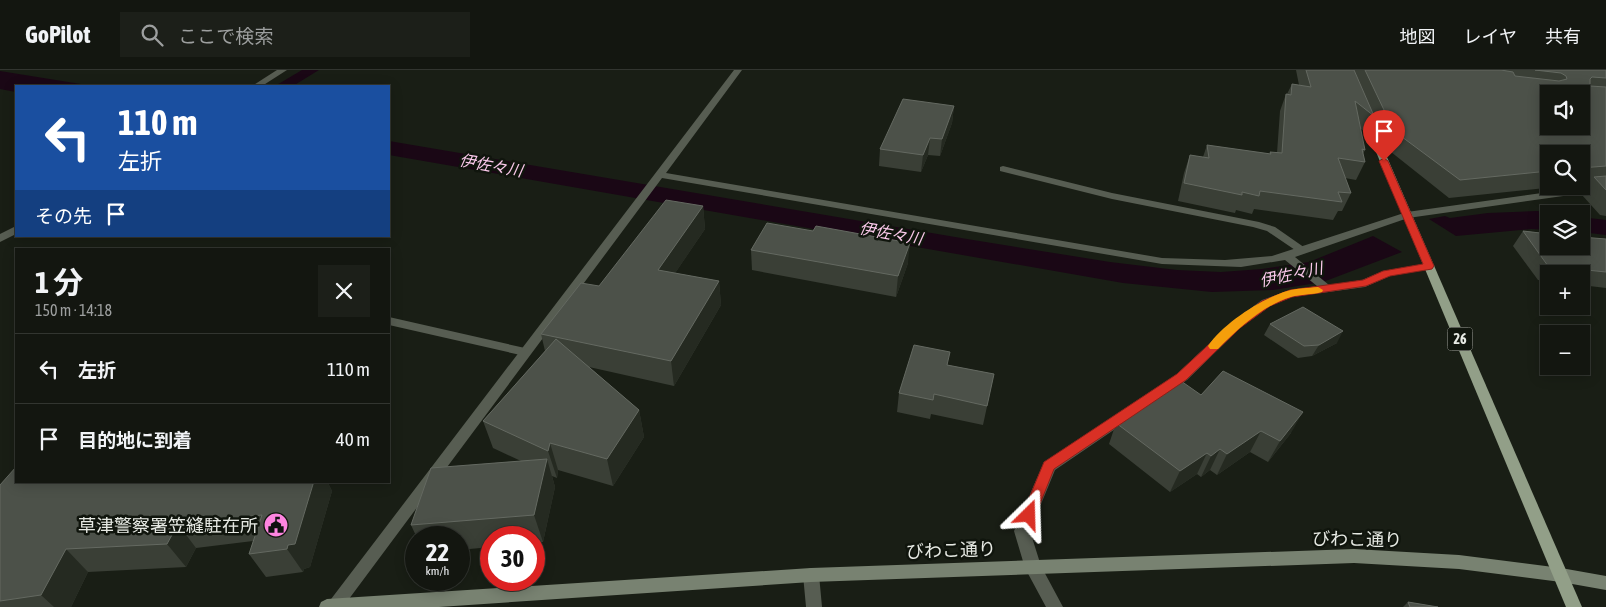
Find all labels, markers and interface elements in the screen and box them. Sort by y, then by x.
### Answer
search box [120,12,470,57]
text: GoPilot [25,21,90,48]
icon: search [138,21,166,49]
text: ここで検索 [178,25,273,47]
text: 地図 [1400,26,1436,47]
text: レイヤ [1464,26,1517,47]
text: 共有 [1545,26,1581,47]
map controls [1540,85,1590,375]
button: sound [1540,85,1590,135]
text: 110 m [118,102,197,142]
icon: left [35,105,100,170]
pin [1363,110,1405,161]
icon: arrive [1370,117,1398,145]
button: search [1540,145,1590,195]
text: 左折 [118,148,162,174]
water label: 伊佐々川 [458,151,526,180]
icon: arrive [102,200,130,228]
text: その先 [35,205,92,227]
button: layers [1540,205,1590,255]
water label: 伊佐々川 [858,219,926,248]
water label: 伊佐々川 [1258,258,1326,289]
text: 1 分 [35,265,83,299]
button: close [318,265,370,317]
button: + [1540,265,1590,315]
text: 150 m · 14:18 [35,301,112,319]
button: − [1540,325,1590,375]
road number: 26 [1448,328,1472,350]
icon: left [35,355,63,383]
text: 110 m [327,358,370,380]
text: 左折 [78,359,116,381]
icon: arrive [35,425,63,453]
text: 40 m [336,428,370,450]
text: 目的地に到着 [78,429,192,451]
position arrow [1002,488,1054,540]
public building icon: 草津警察署笠縫駐在所 [263,512,289,538]
place label: 草津警察署笠縫駐在所 [78,515,258,536]
speed limit sign: 30 [480,526,545,591]
street label: びわこ通り [1312,528,1402,550]
text: 22 [426,538,449,566]
street label: びわこ通り [906,538,996,562]
text: km/h [426,564,449,578]

